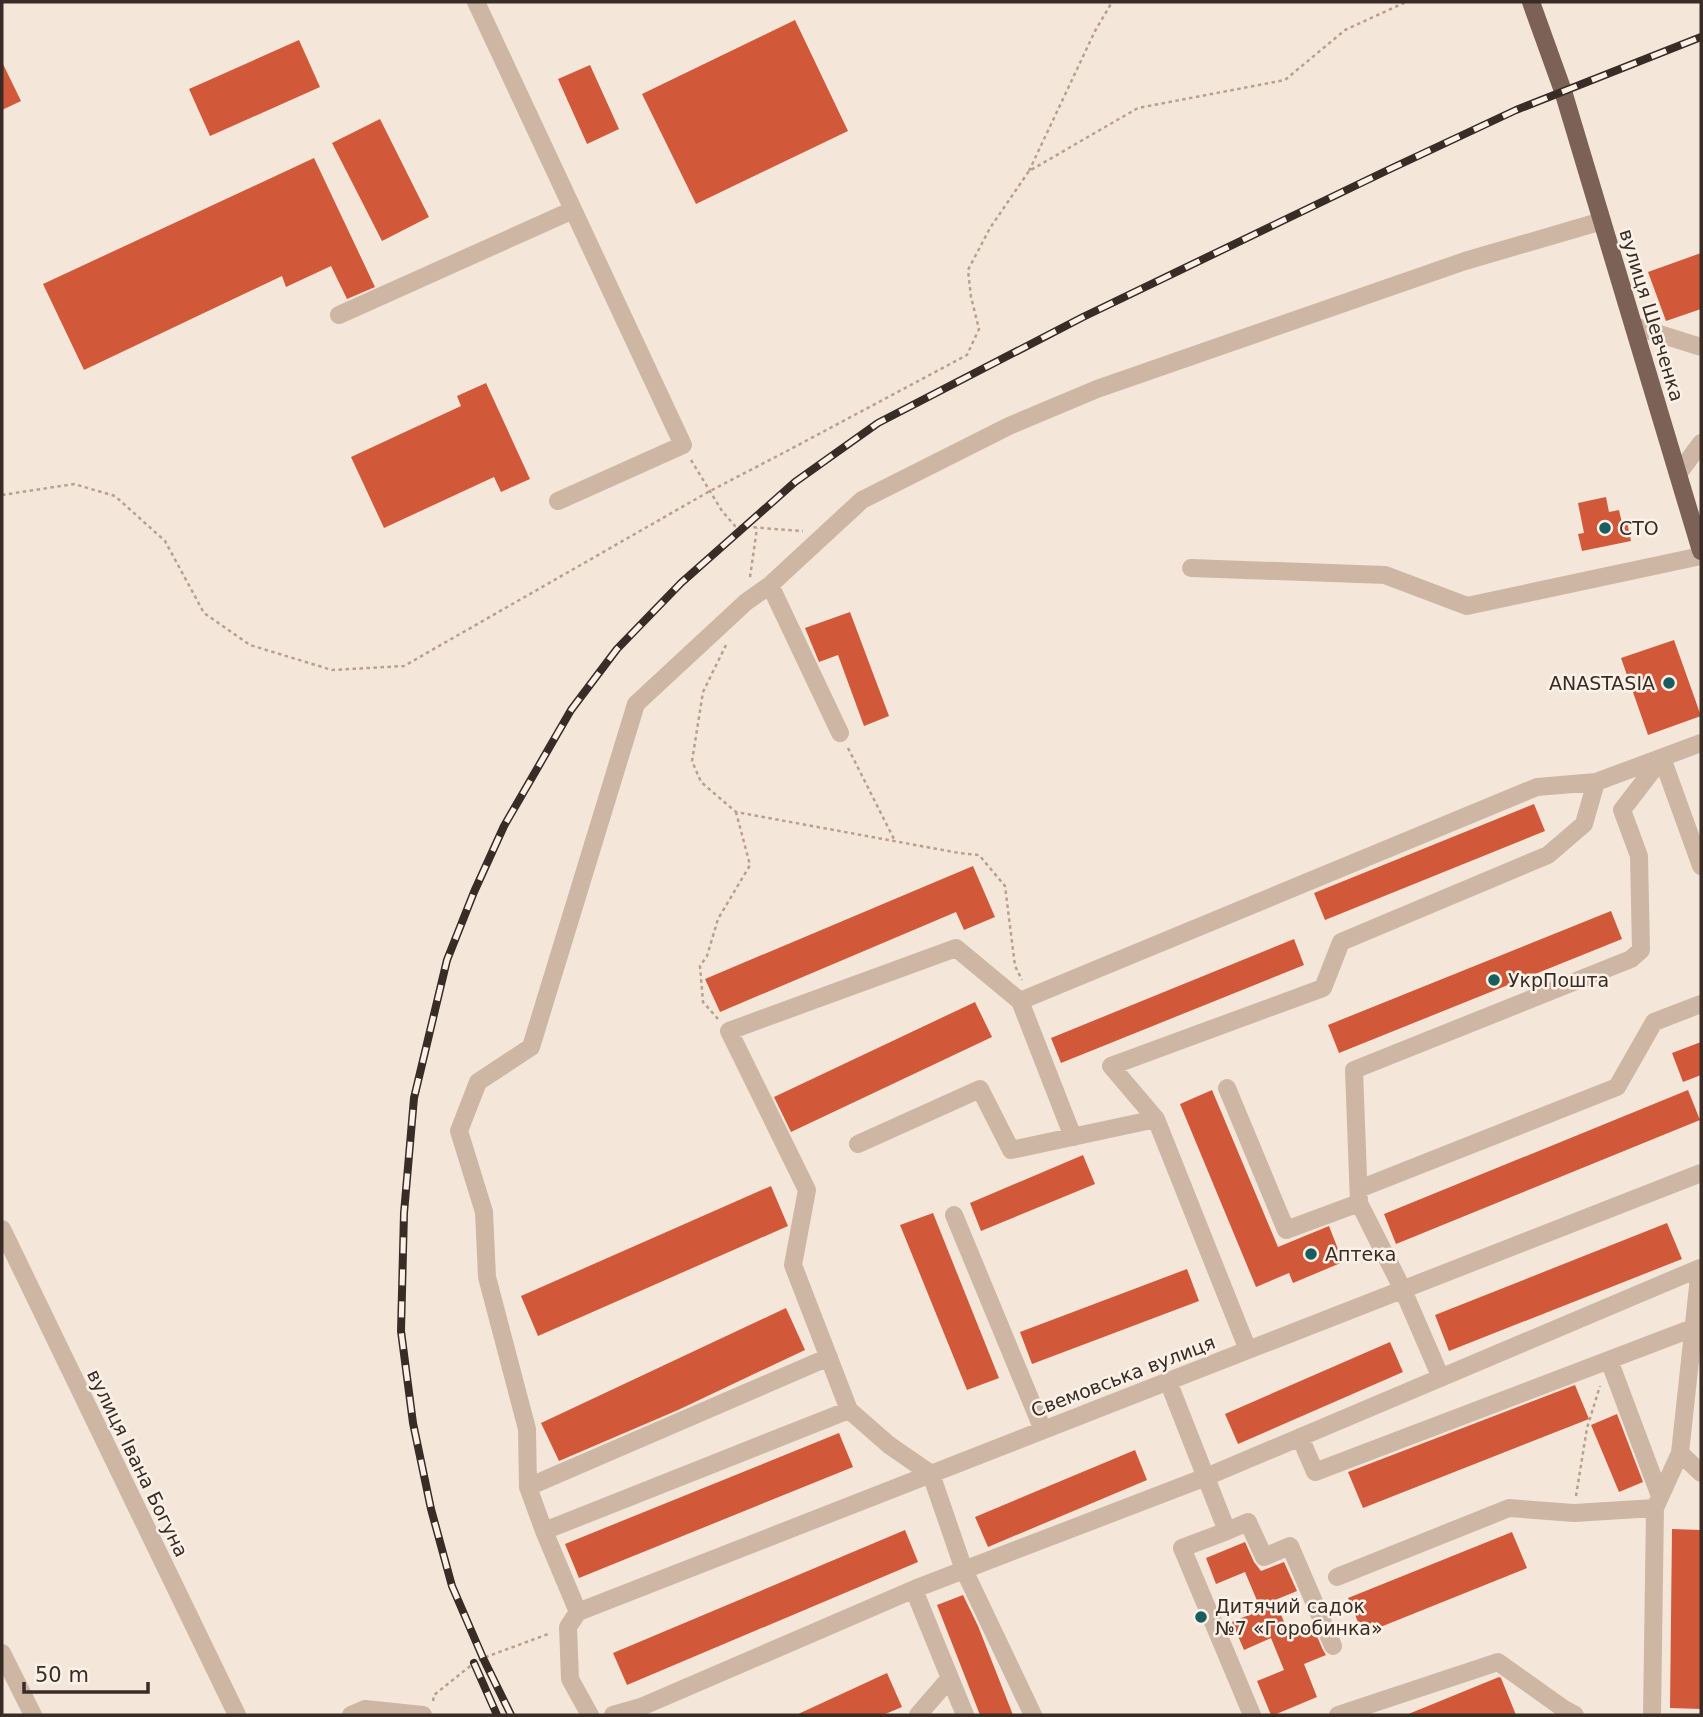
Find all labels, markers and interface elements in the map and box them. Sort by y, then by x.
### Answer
street label: вулиця Шевченка [1615,226,1689,404]
place label: СТО [1619,517,1659,539]
marker: СТО [1597,520,1613,536]
place label: ANASTASIA [1549,672,1655,694]
marker: ANASTASIA [1661,675,1677,691]
place label: УкрПошта [1508,969,1609,991]
marker: УкрПошта [1486,972,1502,988]
place label: Аптека [1325,1243,1396,1265]
marker: Аптека [1303,1246,1319,1262]
street label: Свемовська вулиця [1028,1331,1218,1421]
street label: вулиця Івана Богуна [83,1366,193,1560]
place label: Дитячий садок №7 «Горобинка» [1215,1595,1383,1639]
marker: Дитячий садок №7 «Горобинка» [1193,1609,1209,1625]
scale bar [24,1650,149,1694]
text: 50 m [35,1663,89,1687]

